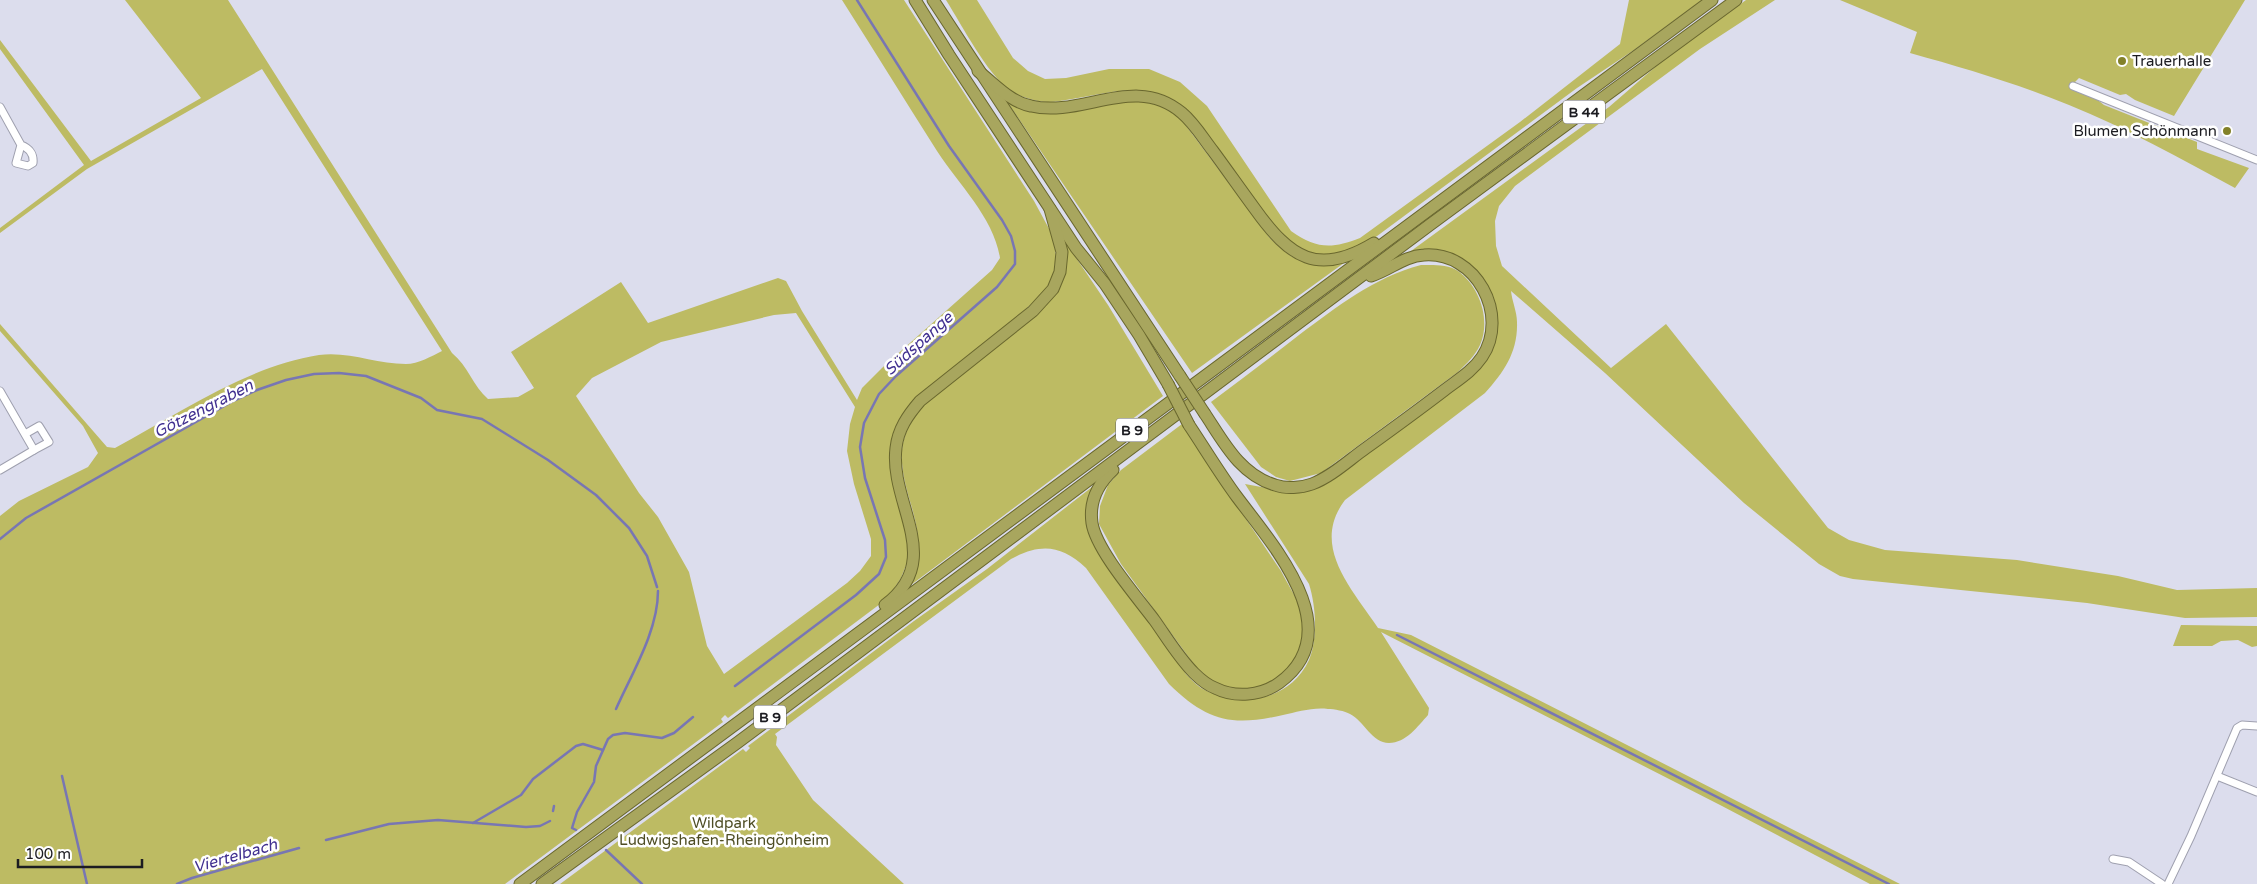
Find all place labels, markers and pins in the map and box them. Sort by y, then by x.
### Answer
place label: Trauerhalle [2132,52,2211,70]
marker: Trauerhalle [2116,55,2128,67]
place label: Blumen Schönmann [2073,122,2217,140]
marker: Blumen Schönmann [2221,125,2233,137]

